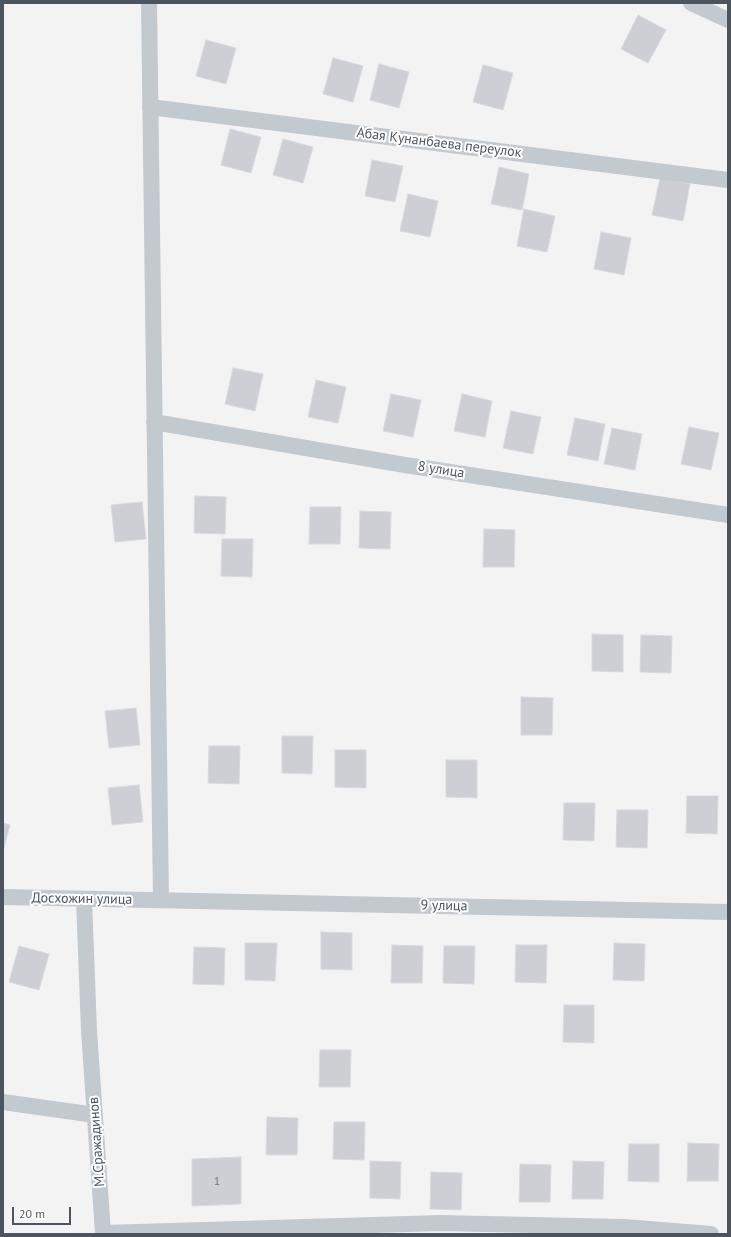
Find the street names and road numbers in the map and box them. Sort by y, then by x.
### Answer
street label: Абая Кунанбаева переулок [356,125,522,161]
street label: 8 улица [416,458,466,482]
street label: Досхожин улица [31,890,133,908]
street label: 9 улица [420,897,468,915]
street label: М.Сражадинов [85,1097,109,1187]

